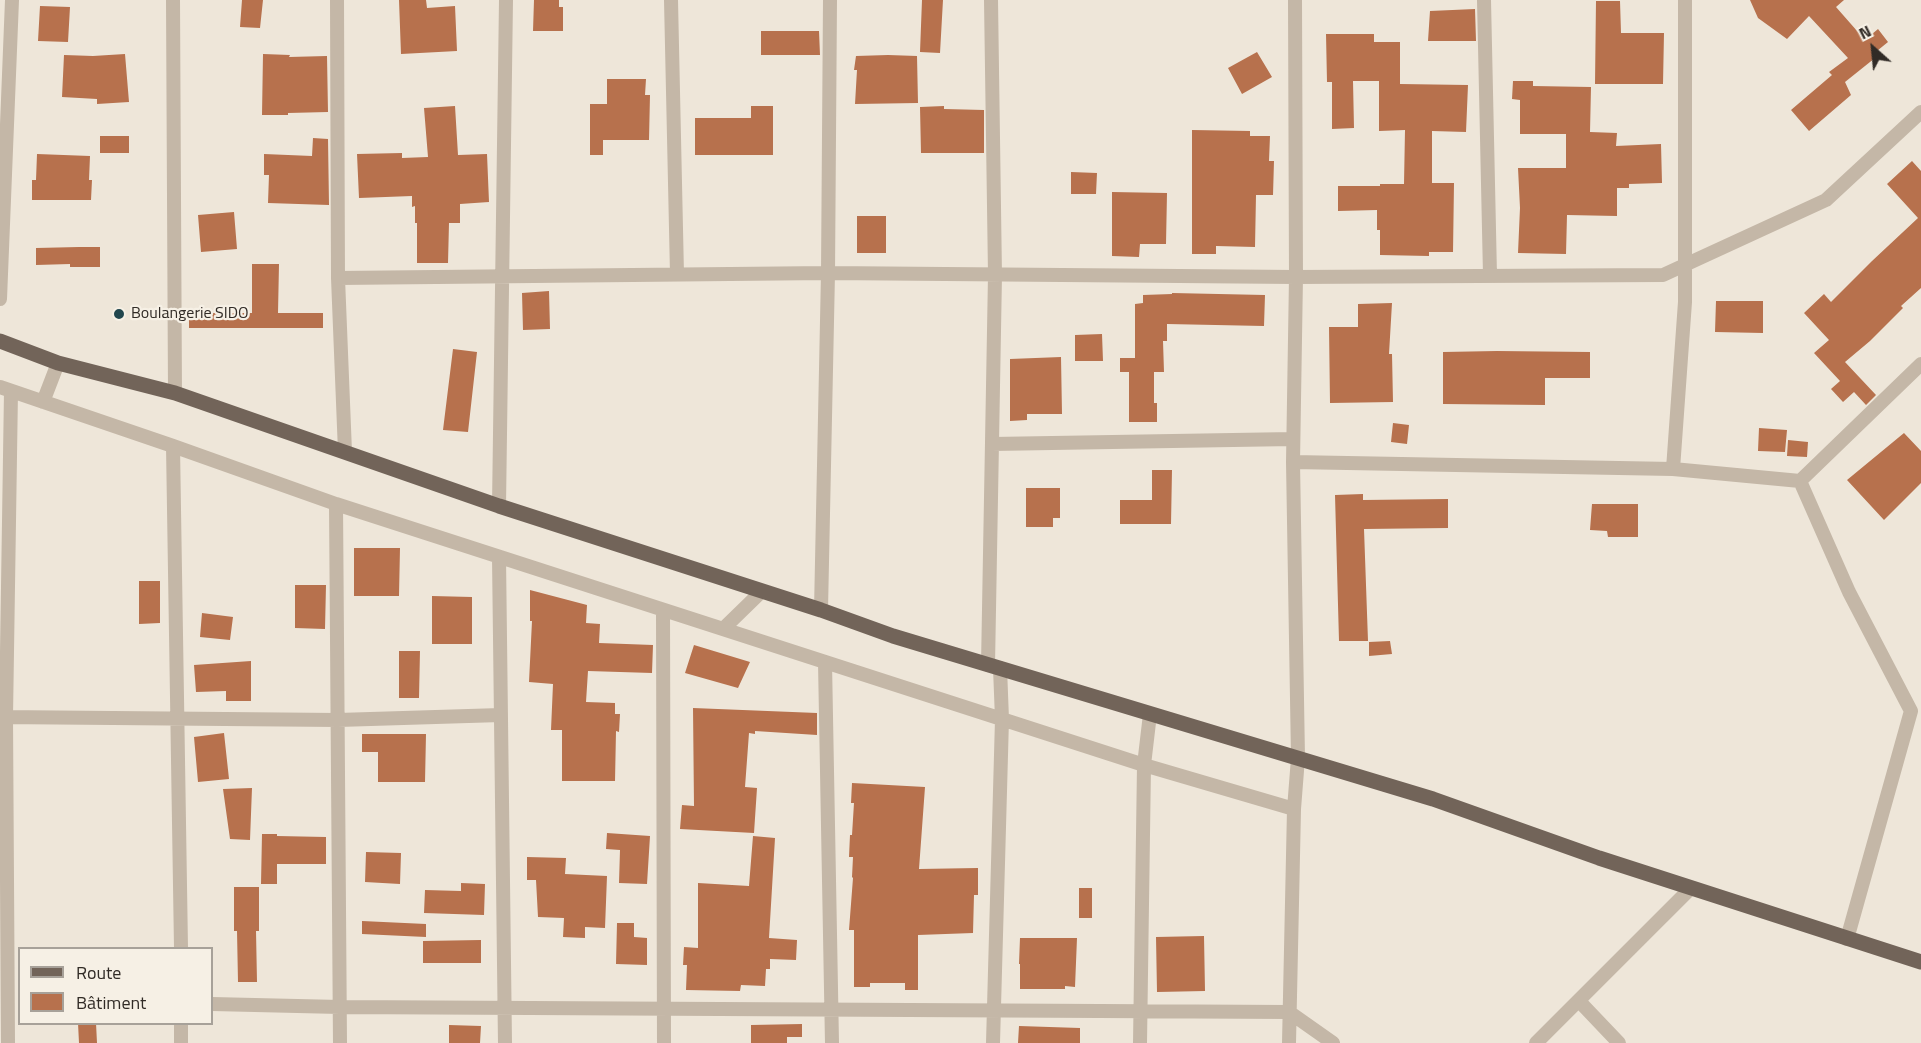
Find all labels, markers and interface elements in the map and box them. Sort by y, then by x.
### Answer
north arrow [1843,18,1903,78]
text: N [1854,19,1875,45]
place label: Boulangerie SIDO [131,304,249,324]
marker: Boulangerie SIDO [112,307,126,321]
legend [18,947,213,1025]
text: Route [76,959,121,986]
text: Bâtiment [76,989,146,1016]

